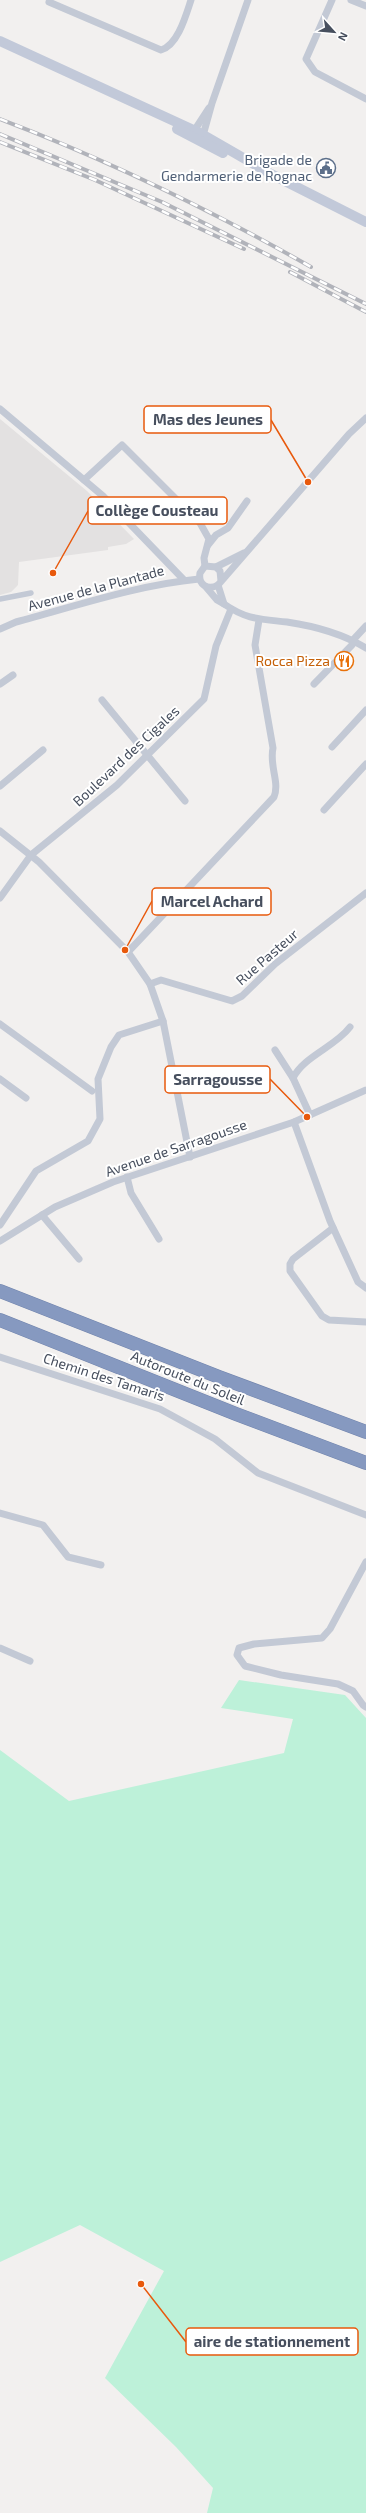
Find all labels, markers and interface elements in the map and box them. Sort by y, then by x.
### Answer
north arrow [314,12,354,52]
text: N [336,30,351,43]
place label: Brigade de Gendarmerie de Rognac [161,151,312,184]
public building icon: Brigade de Gendarmerie de Rognac [315,157,337,179]
callout: Mas des Jeunes [144,406,271,433]
text: Mas des Jeunes [153,410,263,428]
callout: Collège Cousteau [88,497,227,524]
text: Collège Cousteau [96,501,218,519]
street label: Avenue de la Plantade [26,561,166,614]
restaurant icon: Rocca Pizza [333,650,355,672]
place label: Rocca Pizza [255,652,330,669]
street label: Boulevard des Cigales [69,702,182,809]
callout: Marcel Achard [152,888,271,915]
text: Marcel Achard [161,892,263,910]
street label: Rue Pasteur [232,925,301,988]
callout: Sarragousse [165,1066,270,1093]
text: Sarragousse [173,1070,263,1088]
street label: Avenue de Sarragousse [103,1115,249,1180]
street label: Autoroute du Soleil [129,1347,248,1408]
street label: Chemin des Tamaris [41,1349,167,1404]
callout: aire de stationnement [186,2328,358,2355]
text: aire de stationnement [194,2332,350,2350]

